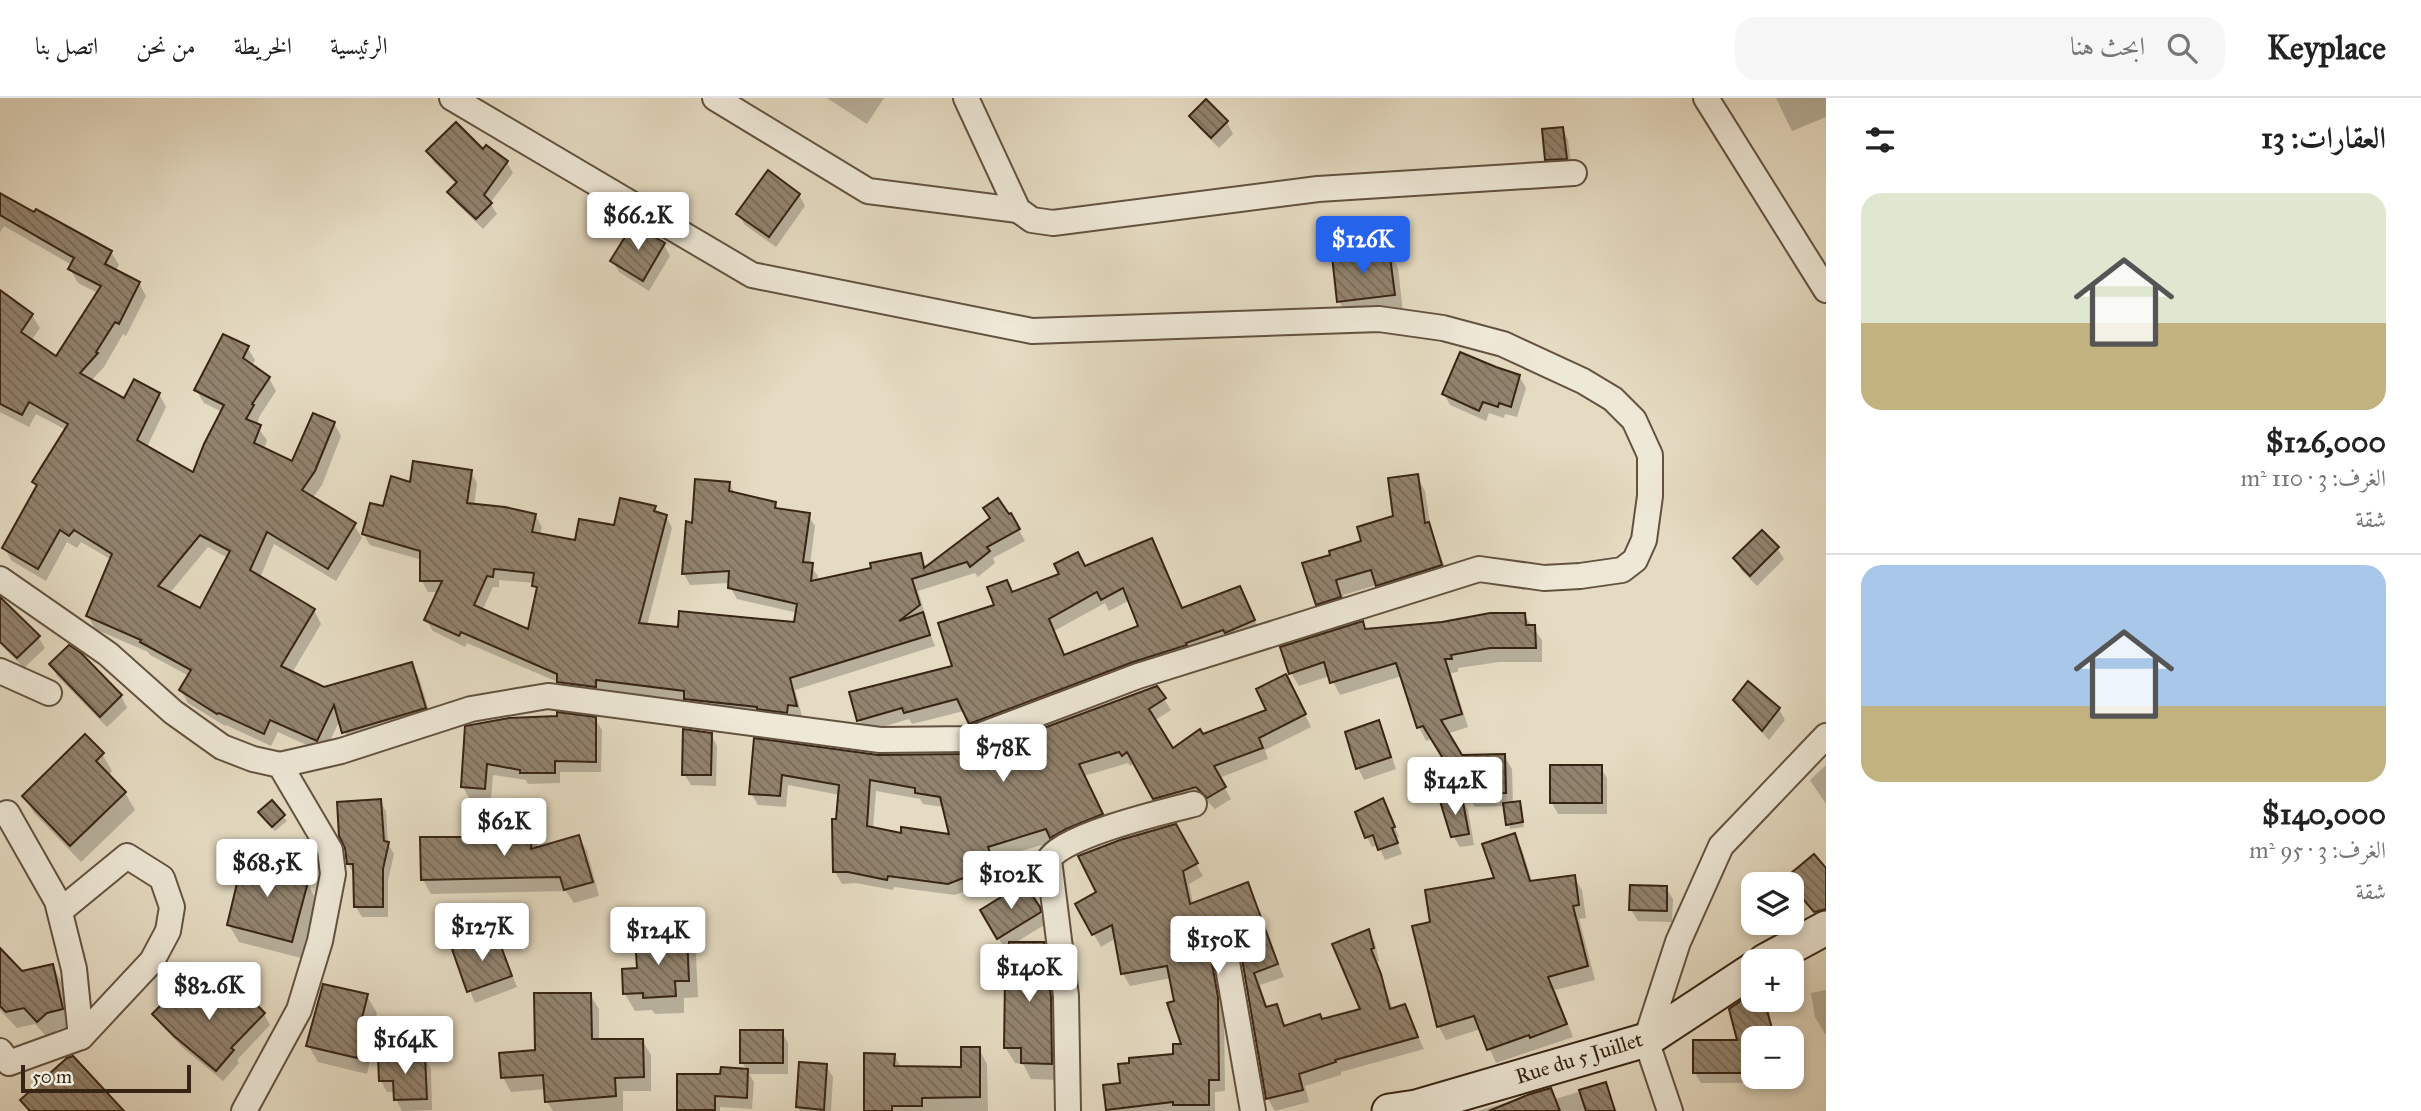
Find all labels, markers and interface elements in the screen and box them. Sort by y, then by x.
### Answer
search box [1735,17,2225,80]
text: Keyplace [2267,28,2386,68]
icon: search [2163,29,2201,67]
text: ابحث هنا [2070,30,2145,62]
text: اتصل بنا [35,31,98,61]
text: من نحن [136,31,196,61]
text: الخريطة [234,31,292,61]
text: الرئيسية [330,31,388,61]
text: العقارات: 13 [2261,120,2386,156]
icon: filters [1861,121,1899,159]
pin: $66.2K [581,192,695,252]
text: $66.2K [603,201,673,229]
pin: $126K [1314,216,1412,276]
text: $126K [1332,225,1394,253]
icon: home [2061,239,2187,365]
text: $126,000 [2266,424,2386,460]
text: الغرف: 3 · 110 m² [2241,464,2386,492]
text: شقة [2356,505,2386,533]
icon: home [2061,611,2187,737]
pin: $78K [962,724,1044,784]
text: $78K [976,733,1030,761]
pin: $142K [1406,758,1504,817]
text: $142K [1423,766,1487,794]
text: $140,000 [2262,796,2386,832]
pin: $62K [463,798,545,858]
text: $62K [477,807,531,835]
text: الغرف: 3 · 95 m² [2249,836,2386,864]
pin: $68.5K [210,840,324,899]
text: $68.5K [232,848,302,876]
pin: $102K [962,852,1060,911]
text: $102K [979,860,1043,888]
map controls [1741,872,1804,1089]
button: layers [1741,872,1804,935]
text: شقة [2356,877,2386,905]
pin: $127K [433,904,531,963]
pin: $124K [609,908,707,967]
text: $127K [451,912,513,940]
text: $124K [626,916,690,944]
pin: $150K [1169,916,1267,976]
text: $150K [1186,925,1250,953]
pin: $140K [980,944,1078,1004]
button: + [1741,949,1804,1012]
text: $140K [996,953,1062,981]
pin: $82.6K [152,962,266,1022]
text: $82.6K [174,971,244,999]
pin: $164K [356,1016,454,1076]
text: $164K [373,1025,437,1053]
street label: Rue du 5 Juillet [1512,1026,1646,1090]
button: − [1741,1026,1804,1089]
scale bar [21,1062,191,1094]
text: 50 m [32,1065,72,1088]

